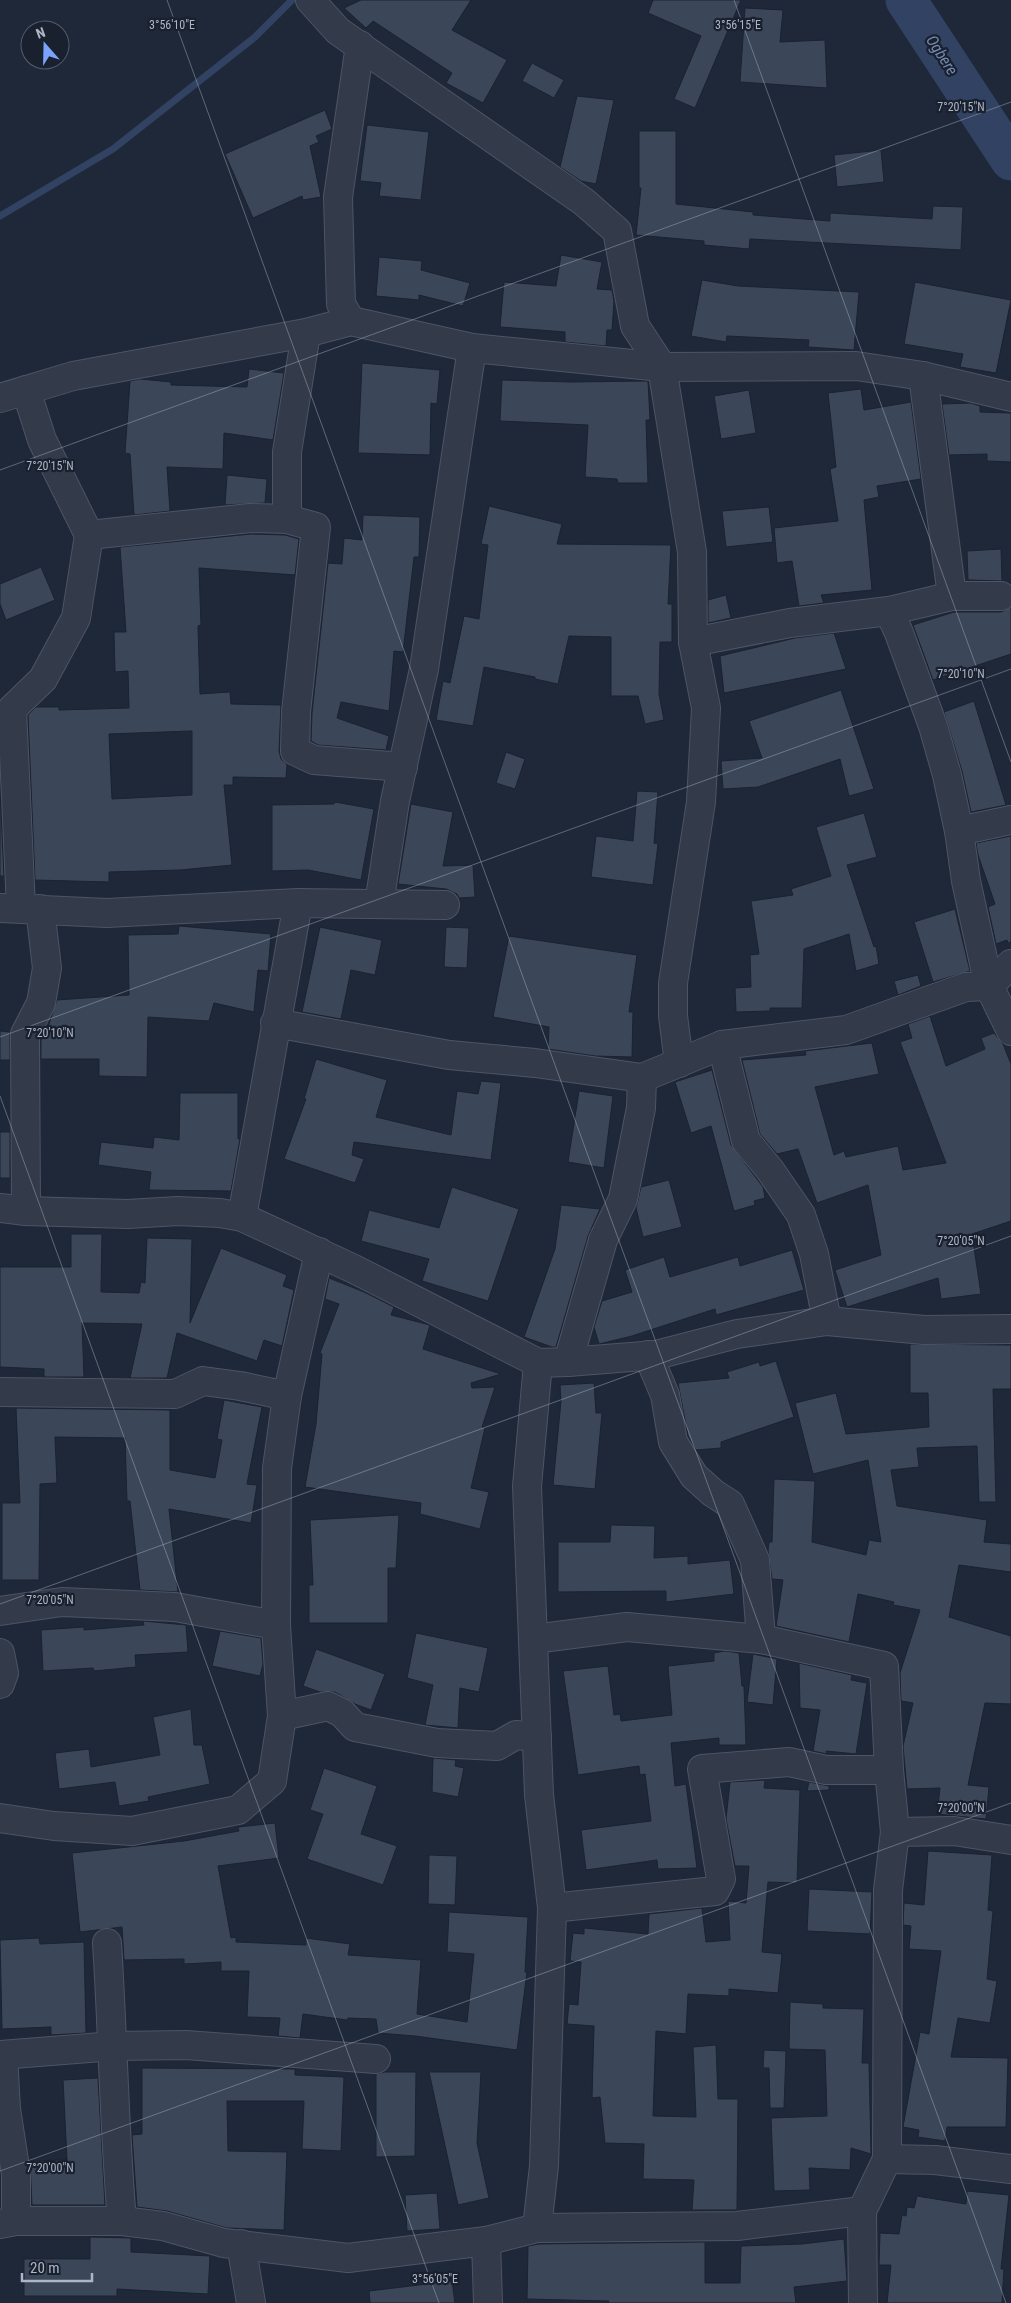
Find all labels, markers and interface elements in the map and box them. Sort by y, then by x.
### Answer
text: 3°56'10"E [149,18,195,32]
text: 3°56'15"E [715,18,761,32]
north arrow [20,20,70,70]
text: N [34,24,47,42]
water label: Ogbere [922,31,962,79]
text: 7°20'15"N [937,100,985,114]
text: 7°20'15"N [26,459,74,473]
text: 7°20'10"N [937,667,985,681]
text: 7°20'10"N [26,1026,74,1040]
text: 7°20'05"N [937,1234,985,1248]
text: 7°20'05"N [26,1593,74,1607]
text: 7°20'00"N [937,1801,985,1815]
text: 7°20'00"N [26,2161,74,2175]
scale bar [22,2250,92,2282]
text: 20 m [30,2259,60,2277]
text: 3°56'05"E [412,2272,458,2286]

